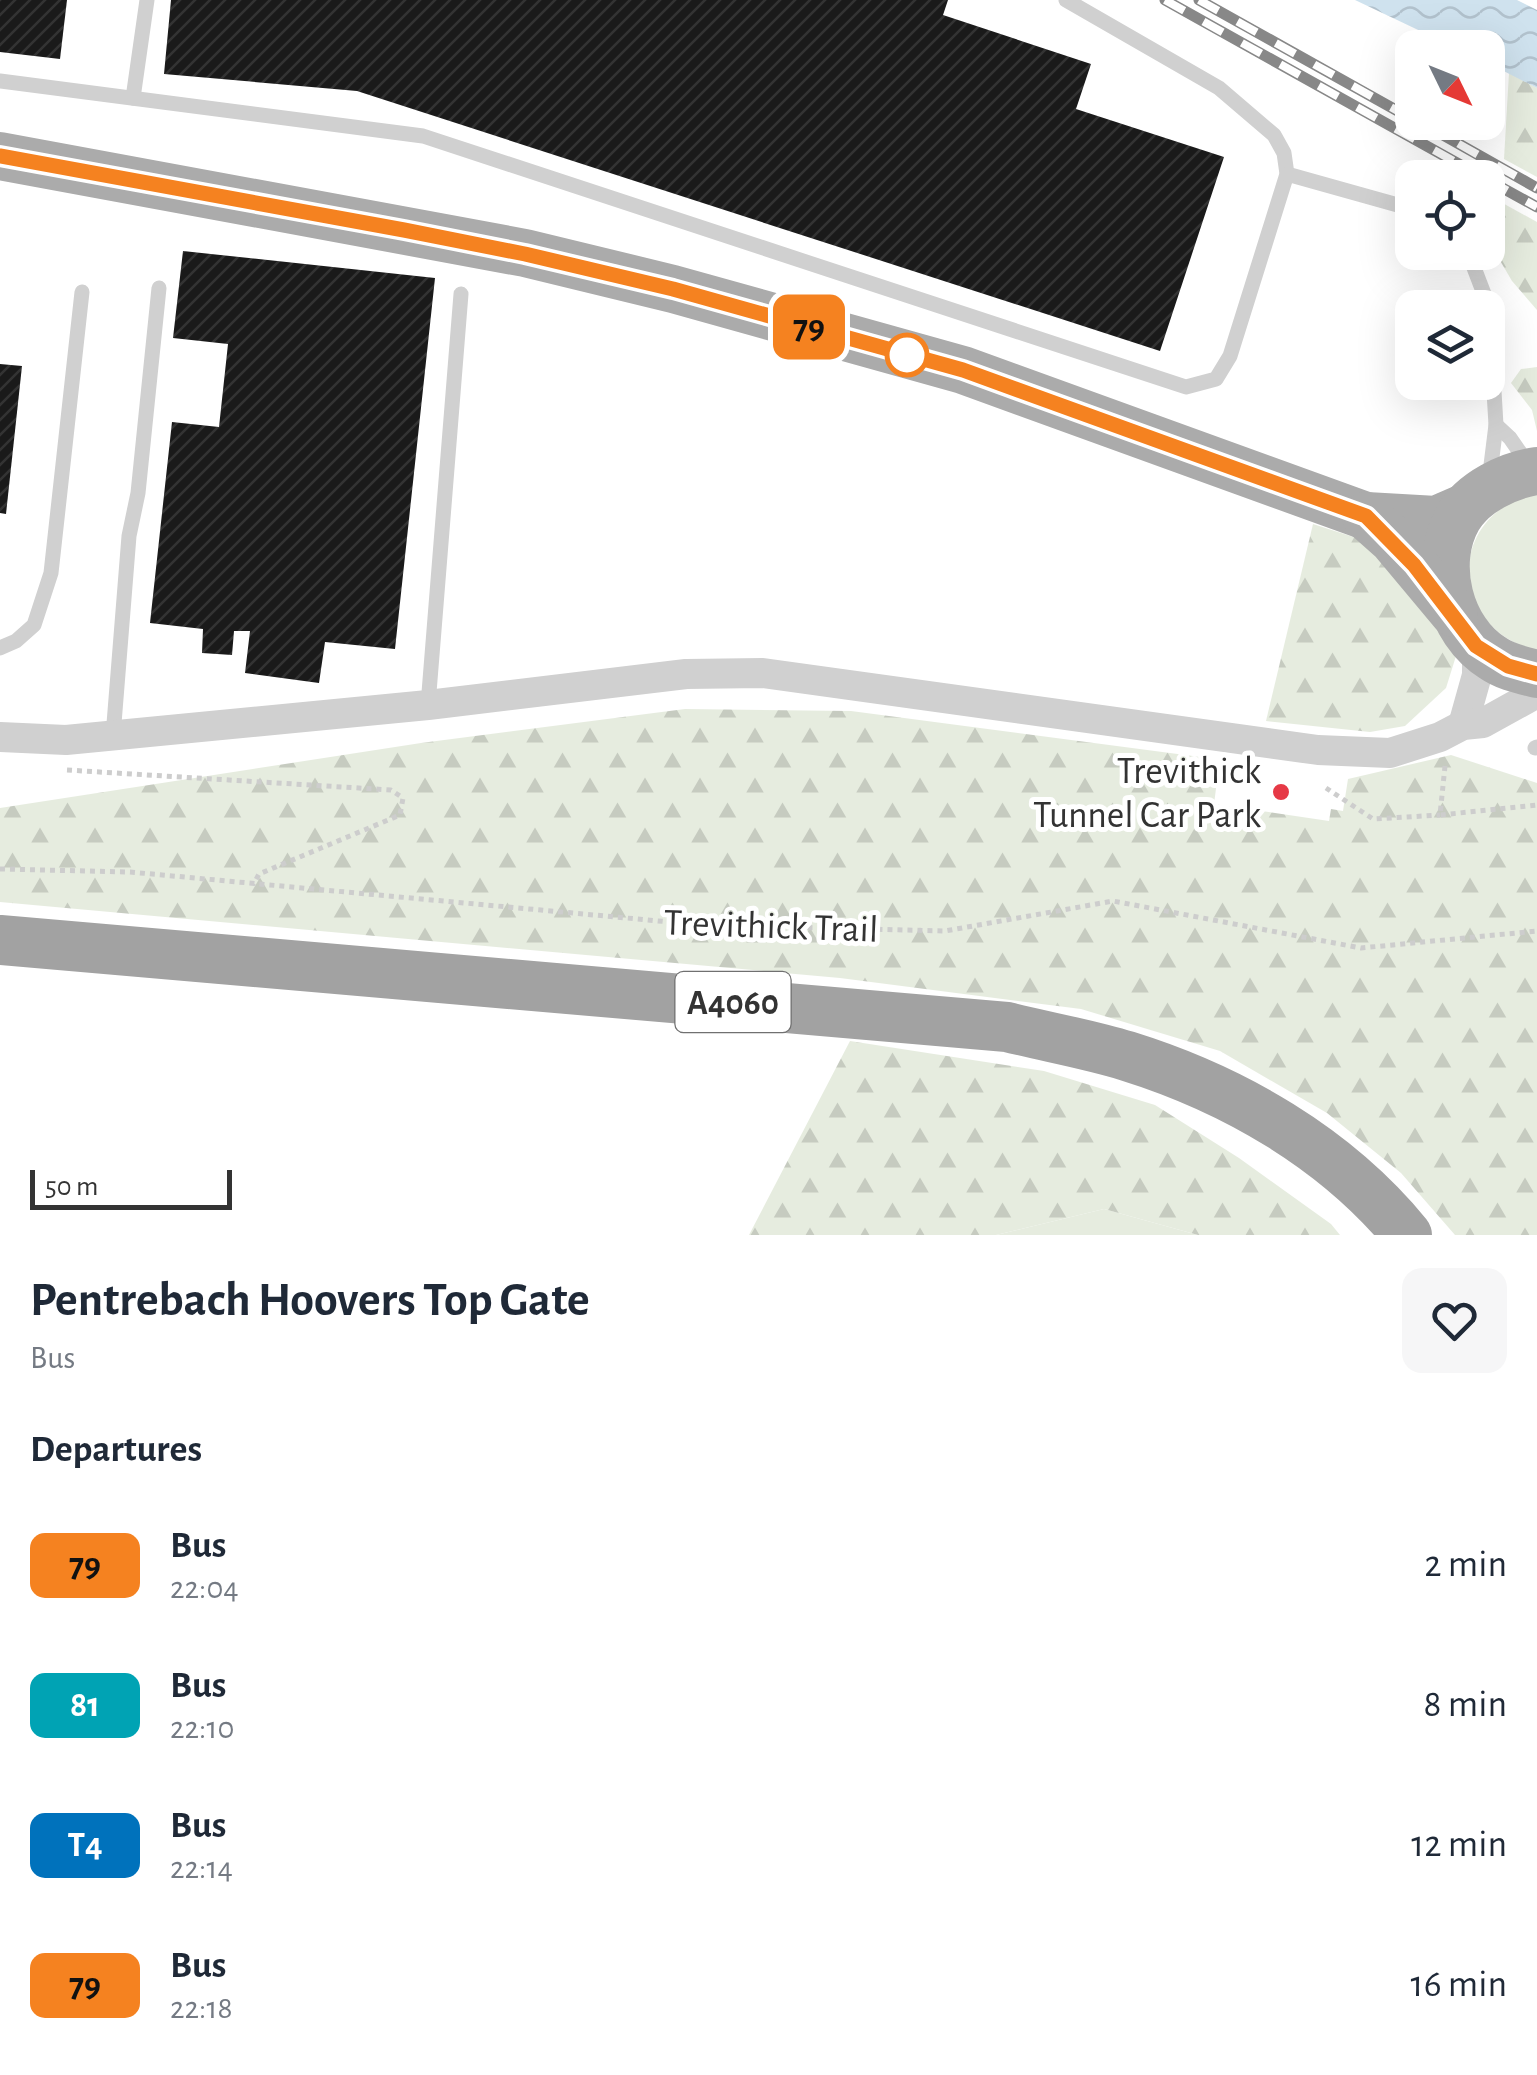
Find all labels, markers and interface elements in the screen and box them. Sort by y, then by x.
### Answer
north arrow [1395,30,1505,140]
map controls [1395,30,1505,400]
button: locate [1395,160,1505,270]
button: layers [1395,290,1505,400]
line badge: 79 [764,294,854,360]
text: 79 [793,310,825,345]
unlabelled marker [886,334,928,376]
place label: Trevithick Tunnel Car Park [1033,753,1262,835]
marker: Trevithick Tunnel Car Park [1270,781,1292,803]
street label: Trevithick Trail [663,904,879,950]
road number: A4060 [676,972,790,1032]
scale bar [30,1165,232,1210]
text: 50 m [45,1173,99,1201]
button: heart [1402,1268,1507,1373]
text: Pentrebach Hoovers Top Gate [30,1277,590,1325]
text: Bus [30,1342,75,1374]
text: Departures [30,1431,202,1469]
text: Bus [170,1527,226,1565]
text: 2 min [1424,1546,1507,1584]
text: 79 [69,1548,101,1583]
text: 22:04 [170,1572,239,1604]
text: Bus [170,1667,226,1705]
text: 8 min [1424,1686,1507,1724]
text: 81 [70,1688,100,1723]
text: 22:10 [170,1712,234,1744]
text: Bus [170,1807,226,1845]
text: 12 min [1411,1826,1507,1864]
text: T4 [67,1828,103,1863]
text: 22:14 [170,1852,233,1884]
text: Bus [170,1947,226,1985]
text: 16 min [1411,1966,1507,2004]
text: 79 [69,1968,101,2003]
text: 22:18 [170,1992,233,2024]

